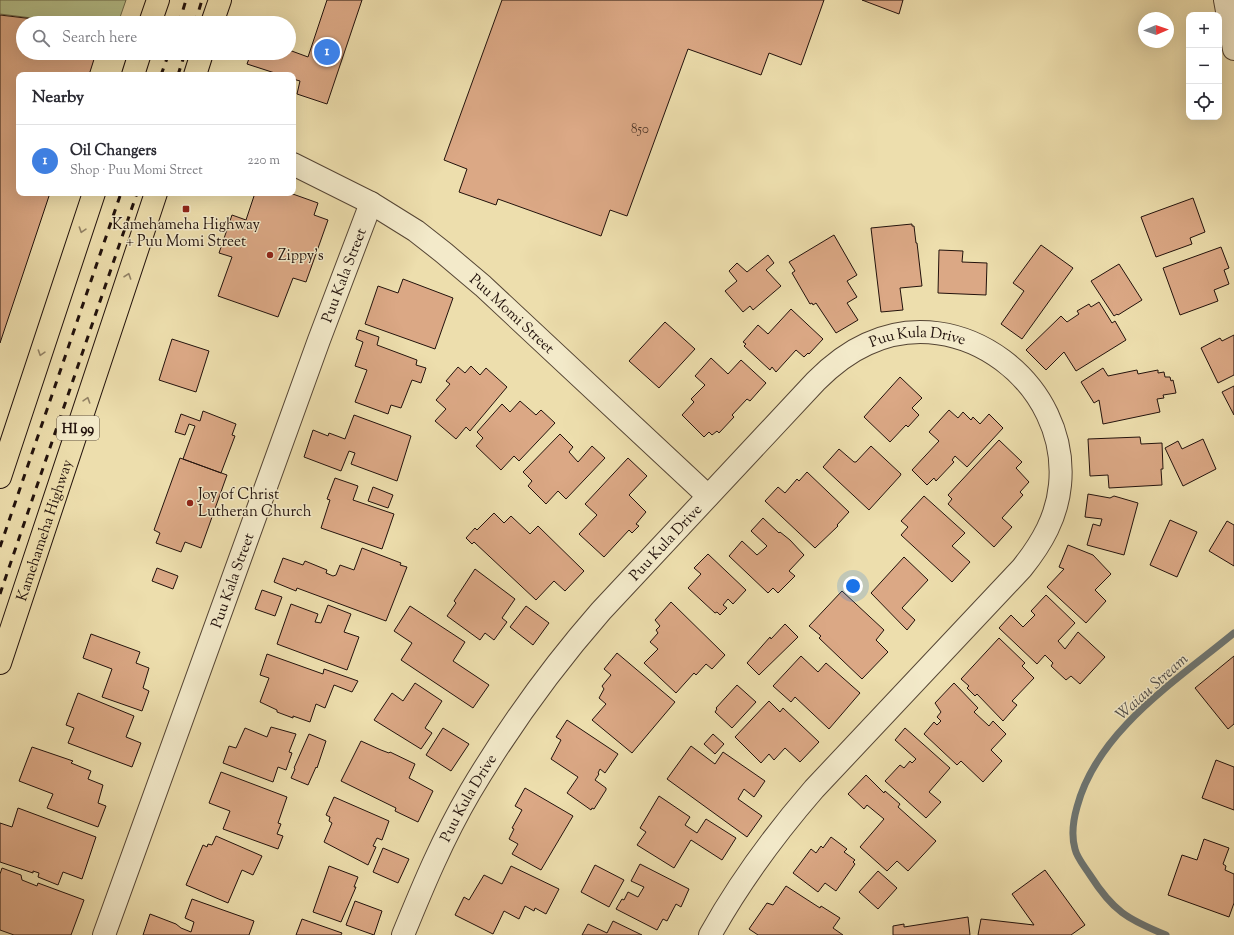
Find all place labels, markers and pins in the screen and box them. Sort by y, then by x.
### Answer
pin: 1 [314,37,340,67]
marker: Kamehameha Highway + Puu Momi Street [181,204,191,214]
place label: Kamehameha Highway + Puu Momi Street [112,215,261,253]
place label: Zippy's [278,246,324,267]
marker: Zippy's [265,250,275,260]
place label: Joy of Christ Lutheran Church [197,485,312,523]
marker: Joy of Christ Lutheran Church [185,498,195,508]

